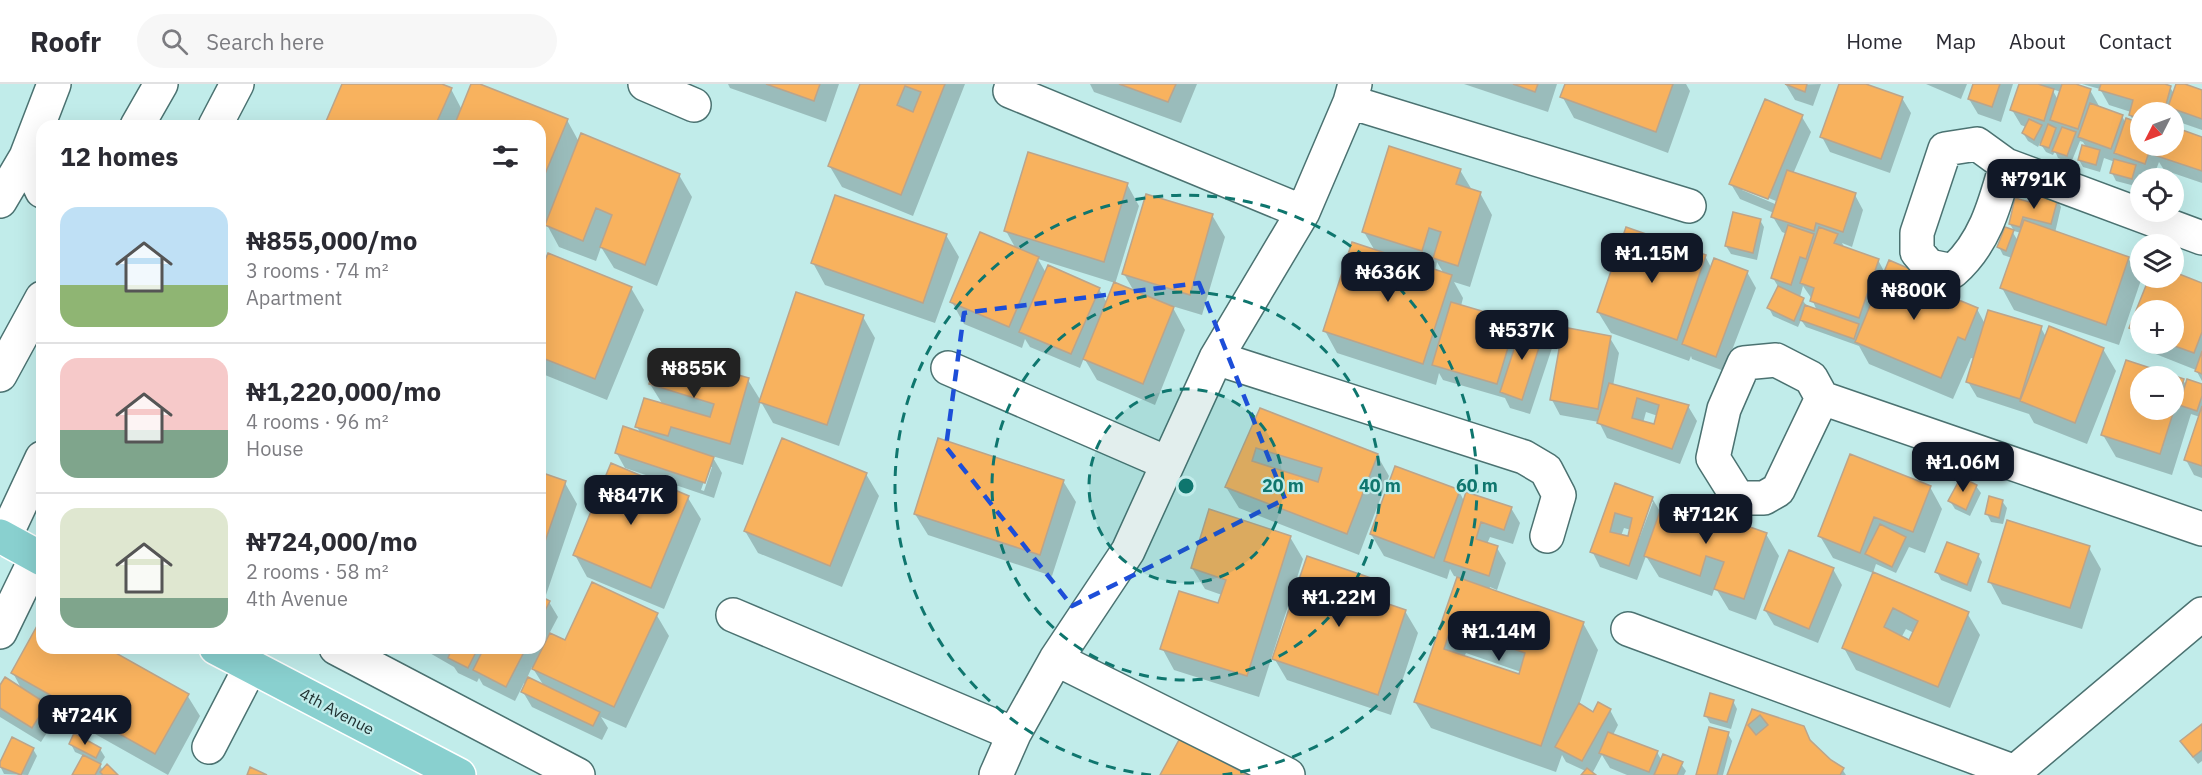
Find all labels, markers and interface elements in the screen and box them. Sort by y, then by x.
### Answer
search box [137,14,557,68]
text: Roofr [30,23,101,60]
icon: search [158,25,191,58]
text: Search here [206,27,324,56]
text: Home [1846,27,1903,55]
text: Map [1936,27,1976,55]
text: About [2009,27,2066,55]
text: Contact [2099,27,2172,55]
north arrow [2130,102,2184,156]
map controls [2130,102,2184,420]
text: 12 homes [60,139,178,173]
icon: filters [489,140,522,173]
pin: ₦791K [1992,159,2076,210]
text: ₦791K [2001,165,2067,192]
button: locate [2130,168,2184,222]
text: ₦855,000/mo [246,223,417,257]
icon: home [108,231,180,303]
pin: ₦1.15M [1603,233,1701,284]
button: layers [2130,234,2184,288]
text: ₦1.15M [1615,239,1689,266]
pin: ₦636K [1346,252,1430,303]
text: 3 rooms · 74 m² [246,257,389,284]
text: ₦636K [1355,258,1421,285]
pin: ₦800K [1872,270,1956,321]
text: ₦800K [1881,276,1947,303]
text: Apartment [246,284,342,311]
button: + [2130,300,2184,354]
pin: ₦537K [1480,310,1564,361]
text: ₦537K [1489,316,1555,343]
pin: ₦855K [652,348,736,399]
text: ₦855K [661,354,727,381]
button: − [2130,366,2184,420]
text: ₦1,220,000/mo [246,374,441,408]
icon: home [108,382,180,454]
text: 4 rooms · 96 m² [246,408,389,435]
text: House [246,435,303,462]
pin: ₦1.06M [1914,442,2012,493]
text: ₦1.06M [1926,448,2000,475]
text: 20 m [1262,474,1304,497]
text: 40 m [1359,474,1401,497]
text: 60 m [1456,474,1498,497]
pin: ₦847K [589,475,673,526]
centre of rings [1176,476,1196,496]
text: ₦847K [598,481,664,508]
pin: ₦712K [1664,494,1748,545]
text: ₦712K [1673,500,1739,527]
text: ₦724,000/mo [246,524,417,558]
icon: home [108,532,180,604]
text: 2 rooms · 58 m² [246,558,389,585]
pin: ₦1.22M [1290,577,1388,628]
text: ₦1.22M [1302,583,1376,610]
text: 4th Avenue [246,585,348,612]
pin: ₦1.14M [1450,611,1548,662]
text: ₦1.14M [1462,617,1536,644]
street label: 4th Avenue [296,683,378,739]
pin: ₦724K [43,695,127,746]
text: ₦724K [52,701,118,728]

